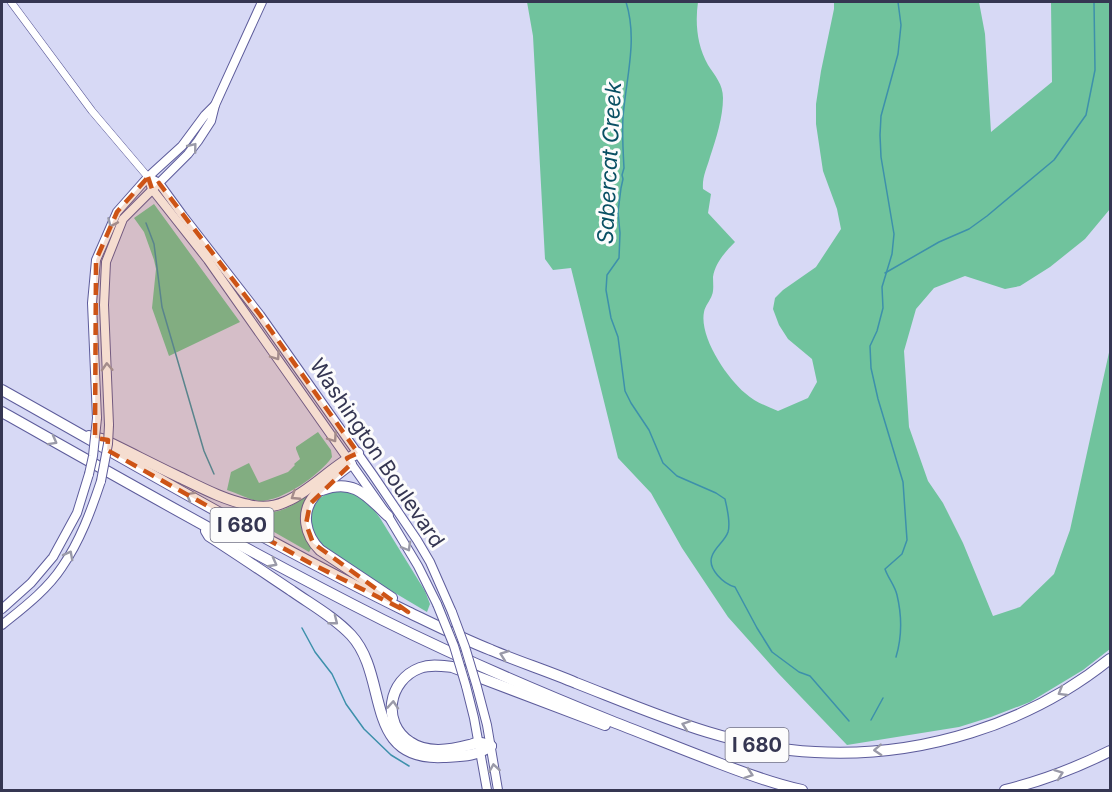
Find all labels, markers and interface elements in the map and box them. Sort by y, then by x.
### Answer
water label: Sabercat Creek [592,80,626,245]
one-way arrow [185,143,196,154]
one-way arrow [107,217,119,228]
one-way arrow [269,350,280,361]
street label: Washington Boulevard [305,354,450,552]
one-way arrow [101,362,114,371]
one-way arrow [326,431,337,442]
one-way arrow [46,434,57,445]
one-way arrow [291,489,302,500]
one-way arrow [186,492,196,503]
road number: I 680 [210,508,274,542]
one-way arrow [400,541,411,552]
one-way arrow [62,551,73,561]
one-way arrow [267,555,278,567]
one-way arrow [327,613,338,624]
one-way arrow [499,650,510,663]
one-way arrow [1058,685,1068,696]
one-way arrow [386,700,399,710]
one-way arrow [681,720,692,733]
road number: I 680 [726,728,789,762]
one-way arrow [873,744,882,757]
one-way arrow [489,764,501,773]
one-way arrow [744,767,754,780]
one-way arrow [1053,768,1063,781]

